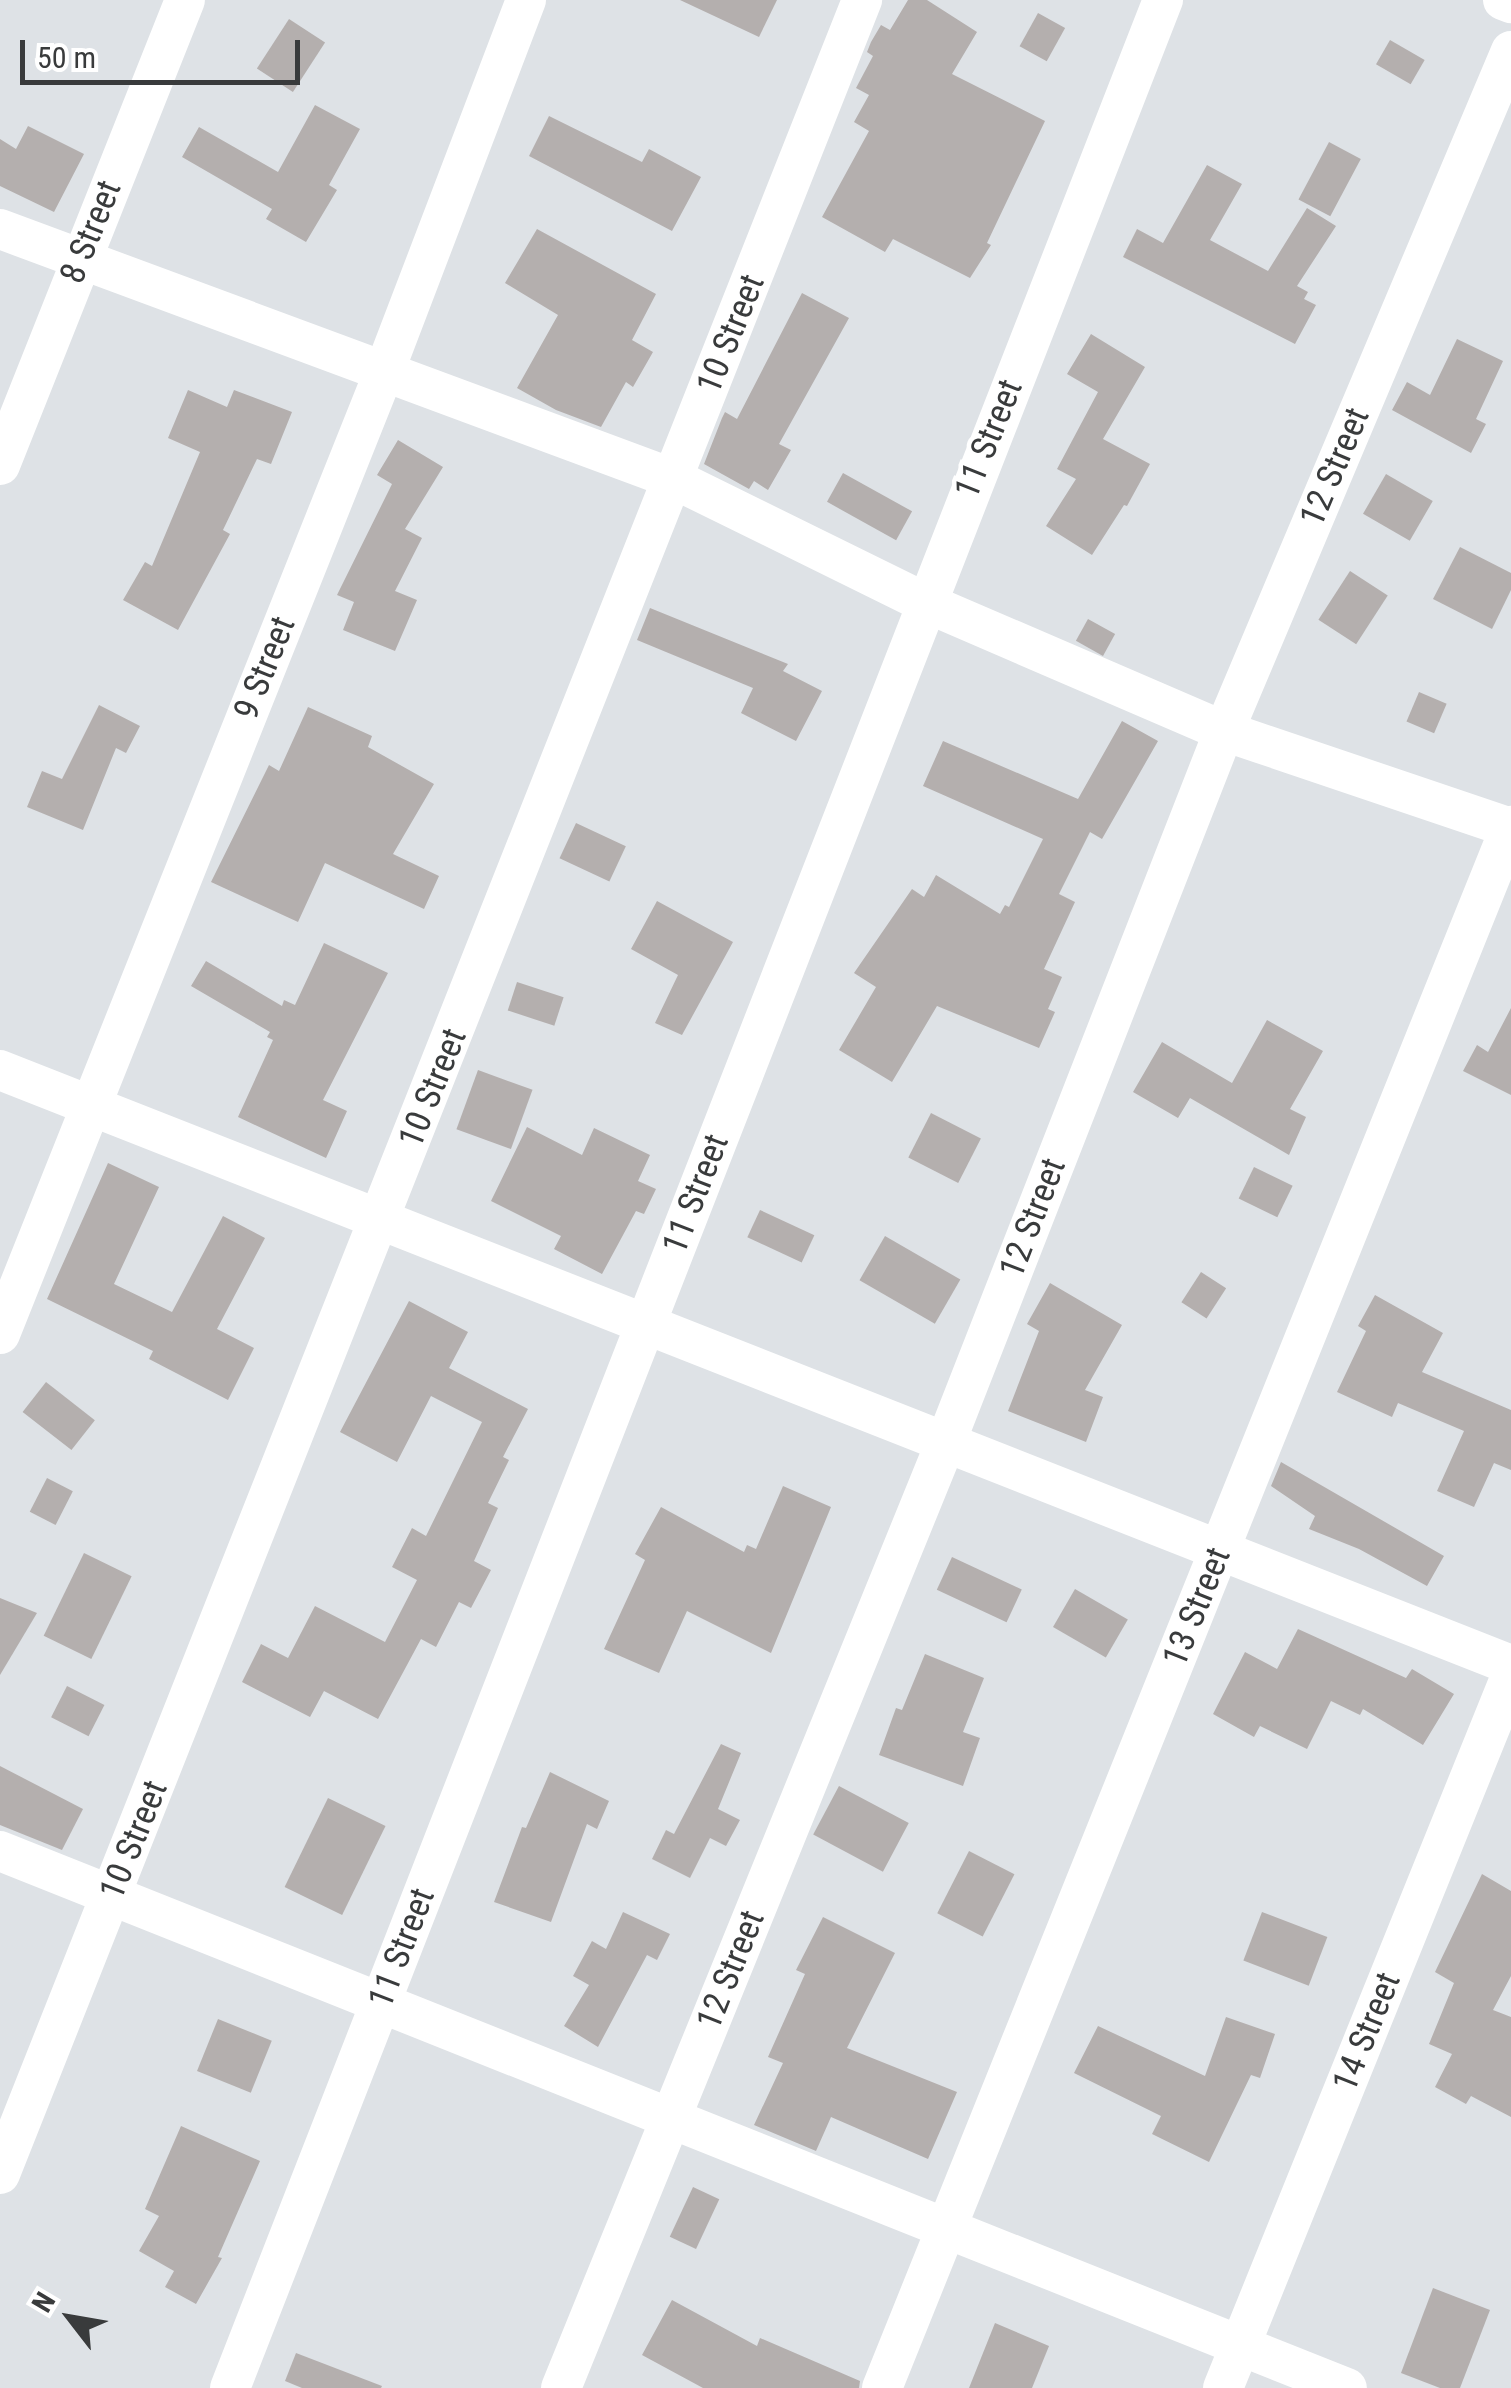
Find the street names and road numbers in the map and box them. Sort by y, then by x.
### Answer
street label: 8 Street [51,174,131,290]
street label: 10 Street [688,268,774,400]
street label: 11 Street [946,373,1032,505]
street label: 12 Street [1291,401,1379,533]
street label: 9 Street [225,610,305,726]
street label: 10 Street [390,1022,476,1154]
street label: 11 Street [654,1128,738,1260]
street label: 12 Street [991,1152,1075,1284]
street label: 13 Street [1154,1541,1240,1673]
street label: 10 Street [91,1774,177,1906]
street label: 11 Street [360,1882,444,2014]
street label: 12 Street [688,1904,774,2036]
street label: 14 Street [1324,1966,1410,2098]

